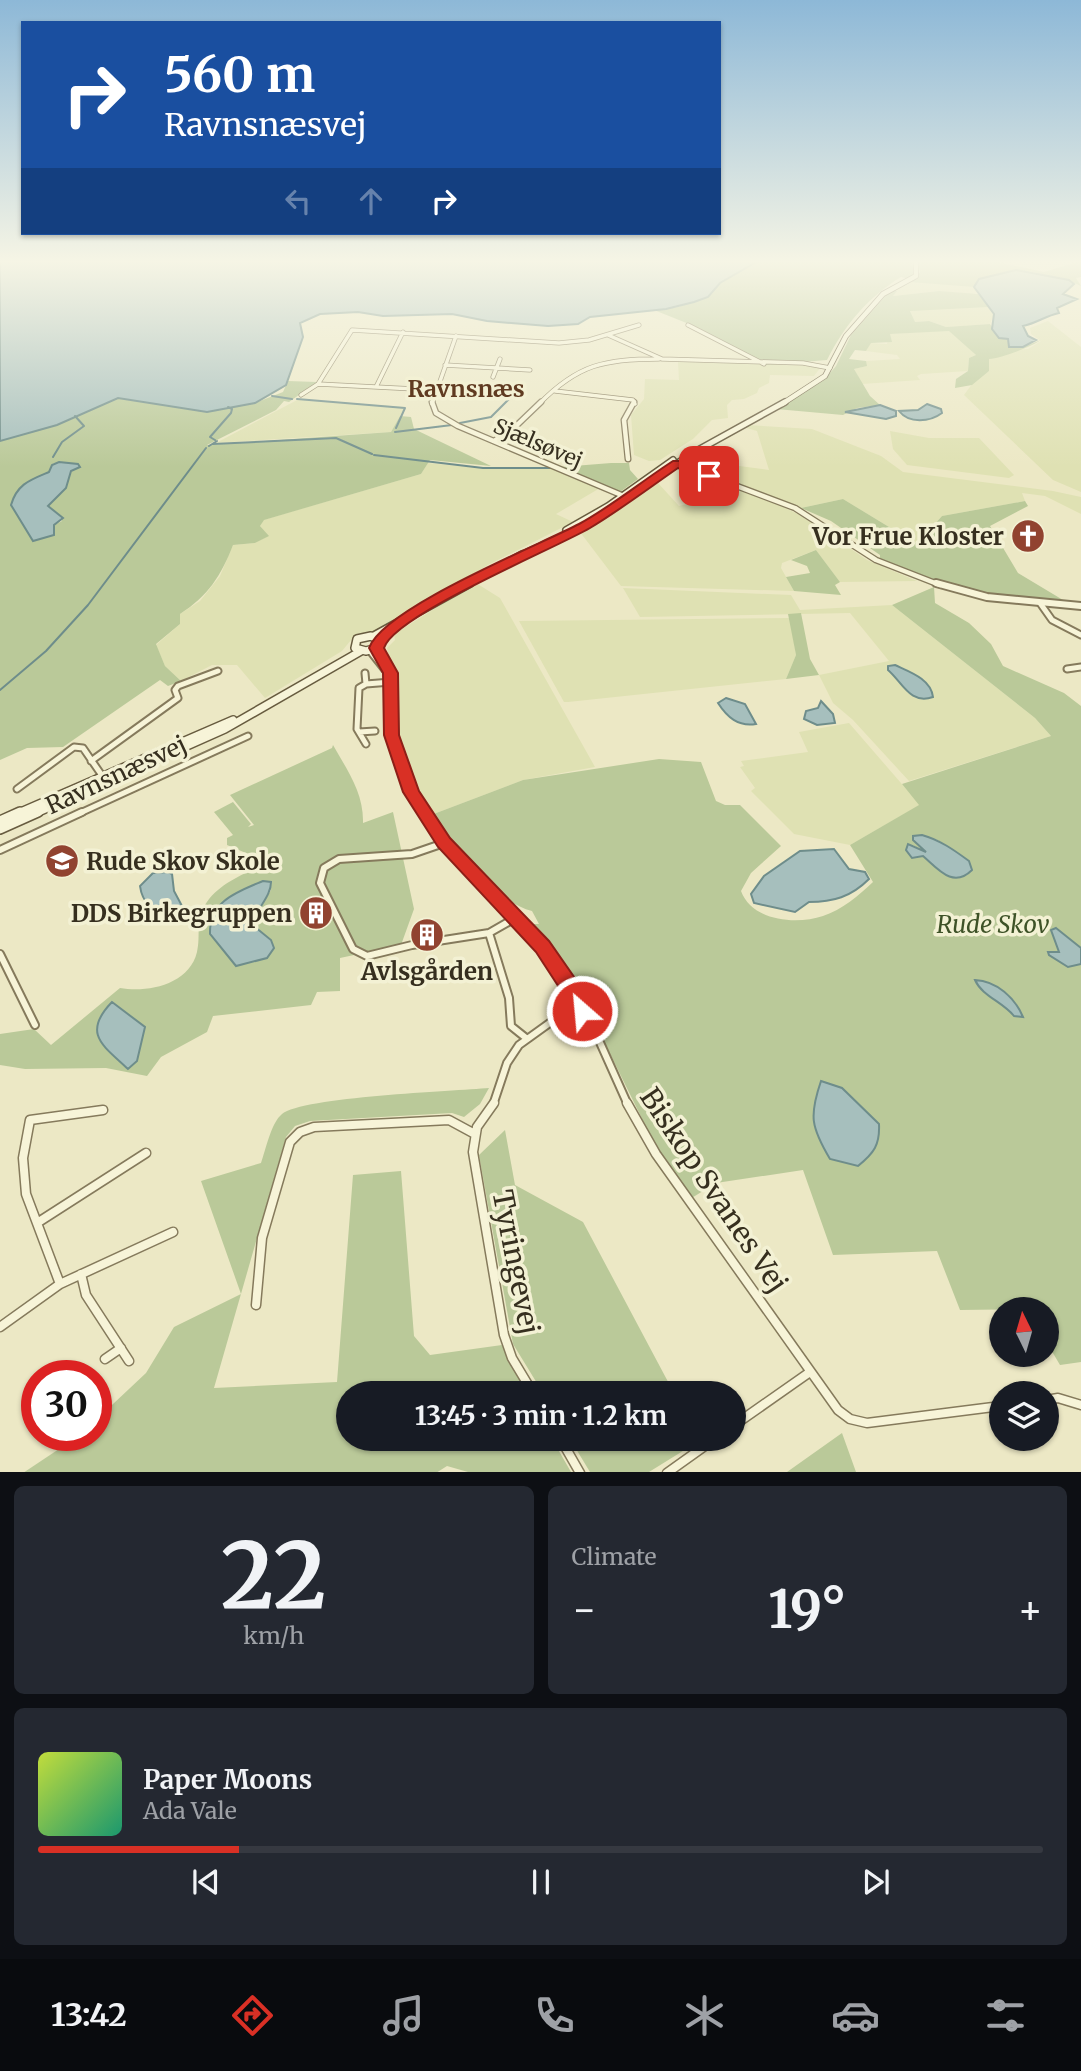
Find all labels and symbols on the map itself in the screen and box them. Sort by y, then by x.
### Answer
district label: Ravnsnæs [407,374,525,403]
street label: Sjælsøvej [489,412,587,474]
pin [679,446,739,506]
church icon: Vor Frue Kloster [1009,517,1047,555]
place label: Vor Frue Kloster [811,521,1004,552]
street label: Ravnsnæsvej [41,729,191,821]
school or university icon: Rude Skov Skole [43,842,81,880]
place label: Rude Skov Skole [86,846,280,877]
building icon: DDS Birkegruppen [297,894,335,932]
place label: DDS Birkegruppen [71,898,292,929]
park label: Rude Skov [937,909,1050,940]
building icon: Avlsgården [408,916,446,954]
place label: Avlsgården [360,956,493,987]
position arrow [545,974,619,1048]
street label: Biskop Svanes Vej [632,1081,796,1299]
street label: Tyringevej [484,1187,548,1337]
north arrow [989,1297,1059,1367]
speed limit sign: 30 [21,1360,112,1451]

